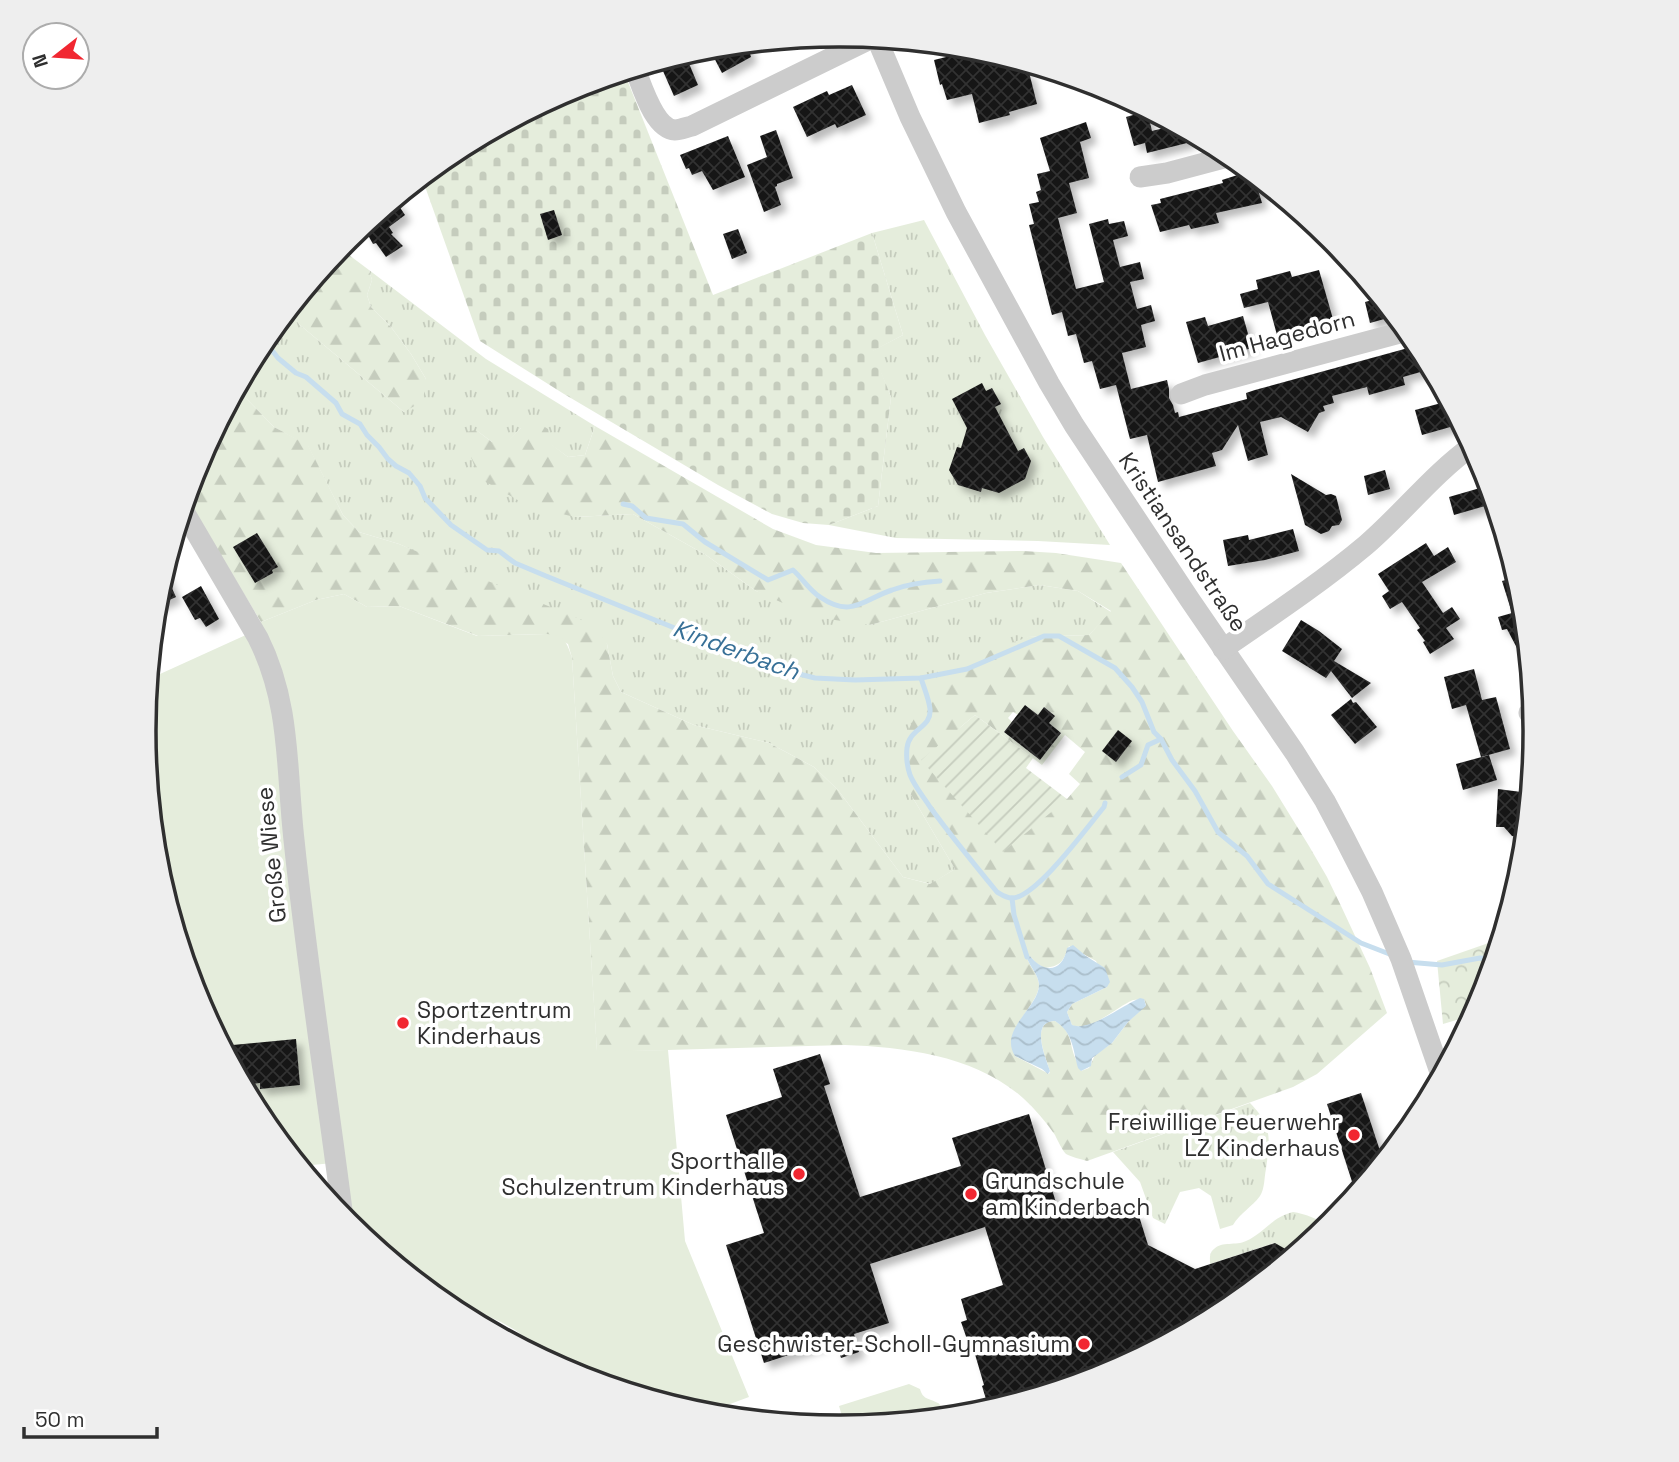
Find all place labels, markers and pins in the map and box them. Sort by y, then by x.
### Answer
place label: Sportzentrum Kinderhaus [417,995,571,1051]
marker: Sportzentrum Kinderhaus [395,1015,411,1031]
place label: Freiwillige Feuerwehr LZ Kinderhaus [1108,1107,1340,1163]
marker: Freiwillige Feuerwehr LZ Kinderhaus [1346,1127,1362,1143]
place label: Sporthalle Schulzentrum Kinderhaus [501,1146,785,1202]
marker: Sporthalle Schulzentrum Kinderhaus [791,1166,807,1182]
place label: Grundschule am Kinderbach [985,1166,1150,1222]
marker: Grundschule am Kinderbach [963,1186,979,1202]
place label: Geschwister-Scholl-Gymnasium [717,1329,1070,1359]
marker: Geschwister-Scholl-Gymnasium [1076,1336,1092,1352]

